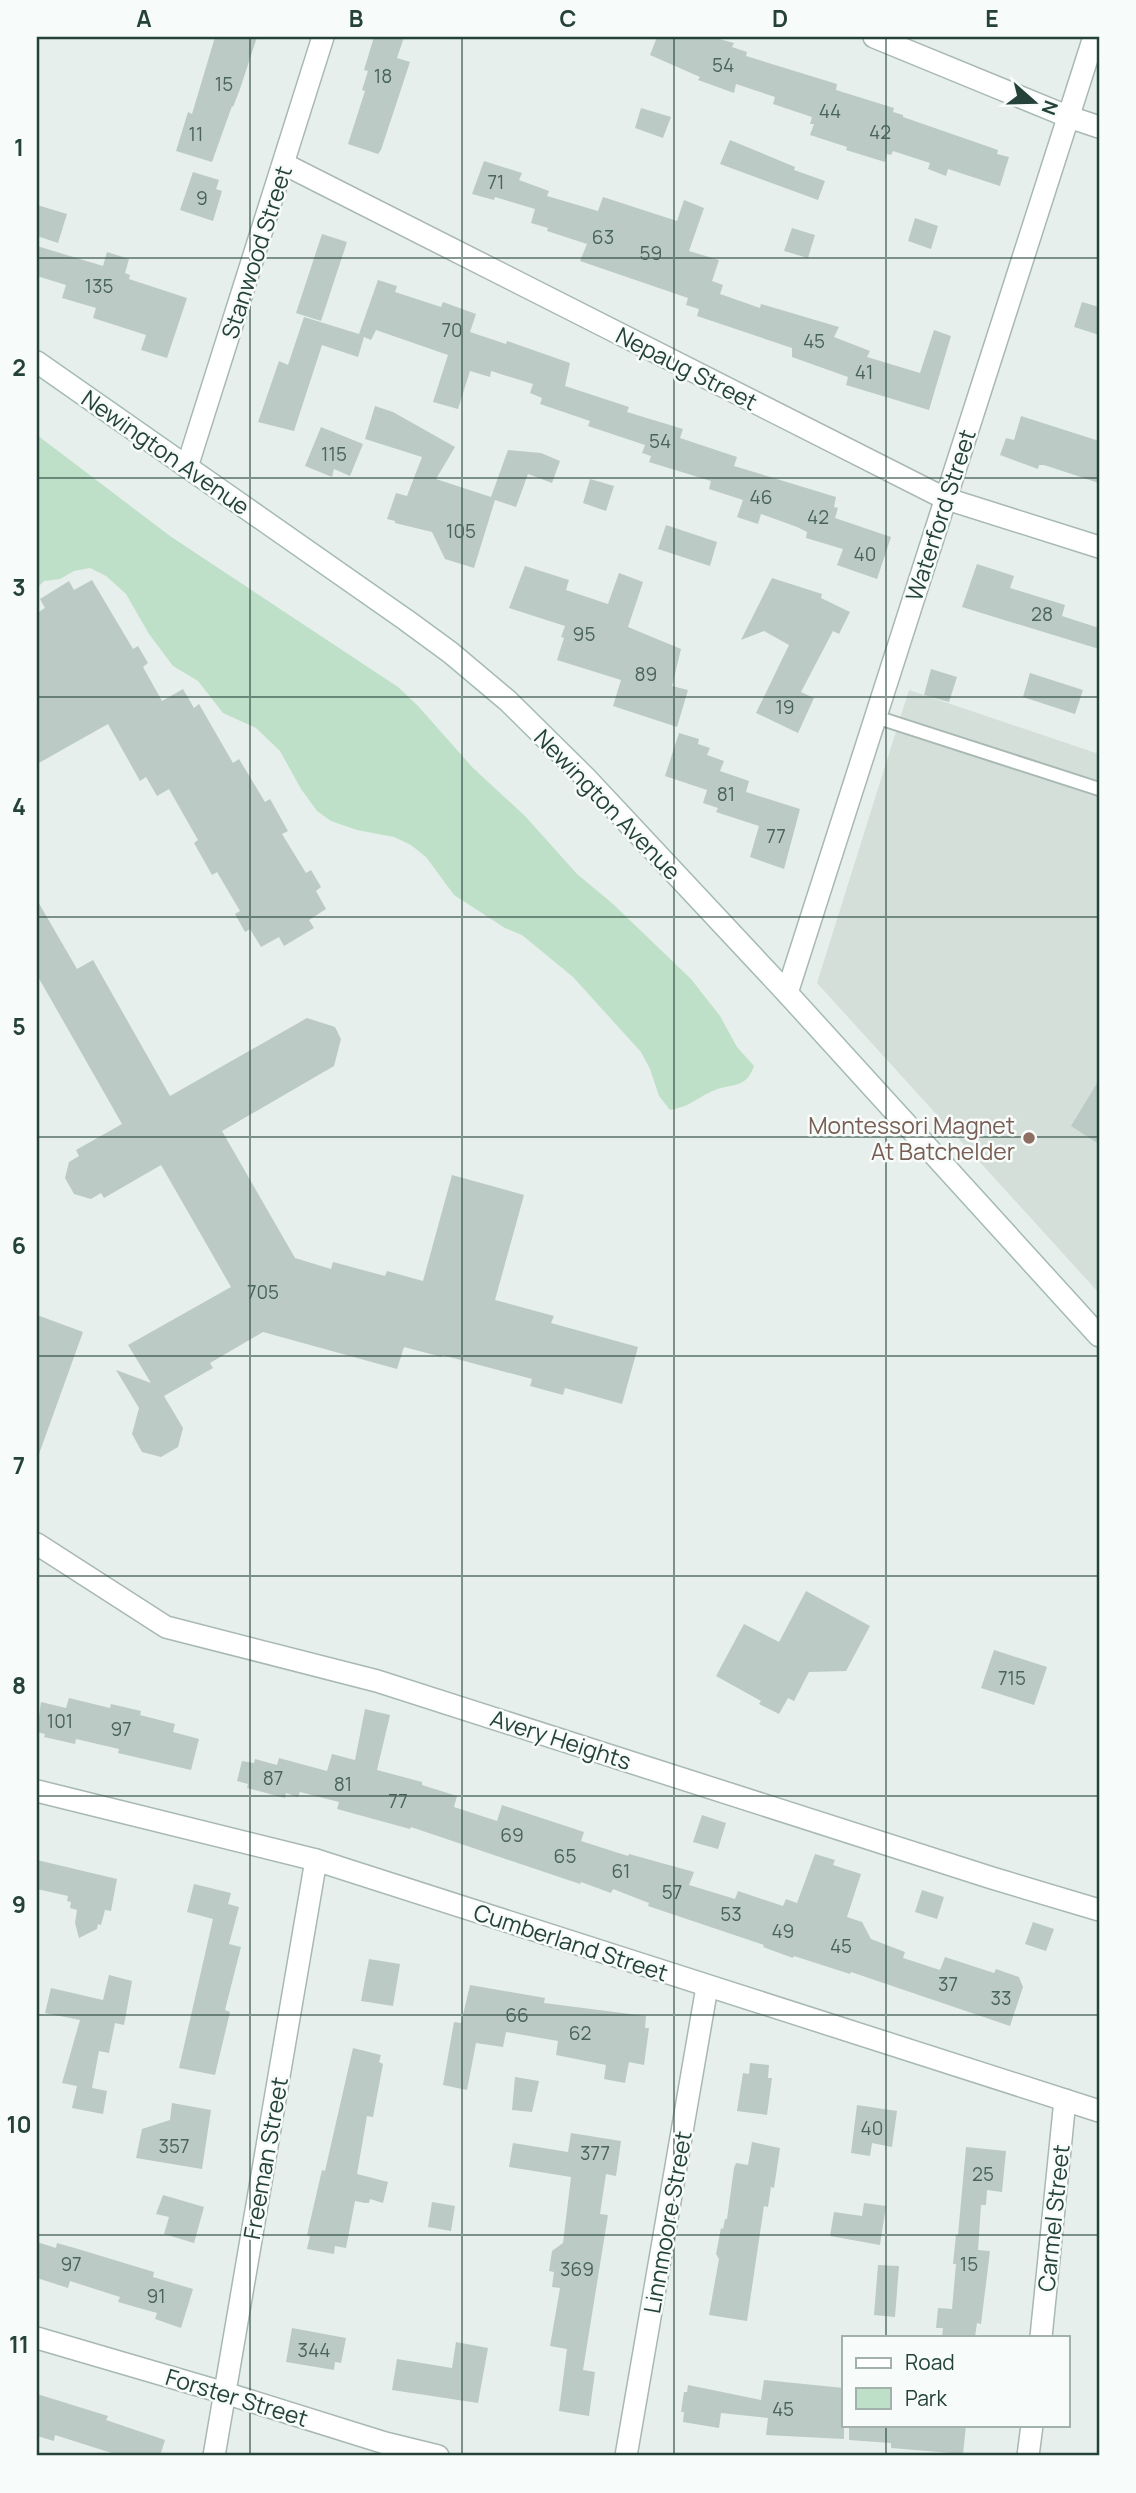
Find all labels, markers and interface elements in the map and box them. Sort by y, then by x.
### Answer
text: A [136,2,152,34]
text: B [349,2,363,34]
text: C [560,2,577,34]
text: D [772,2,788,34]
text: E [985,2,999,34]
house number: 54 [712,52,734,78]
house number: 18 [374,63,392,89]
north arrow [1000,66,1070,136]
house number: 15 [215,71,233,97]
text: N [1035,97,1065,119]
house number: 44 [819,98,841,124]
house number: 42 [869,119,891,145]
house number: 11 [189,121,203,147]
text: 1 [14,131,24,163]
street label: Stanwood Street [213,161,299,343]
house number: 71 [488,169,504,195]
house number: 9 [196,185,208,211]
house number: 63 [592,224,614,250]
house number: 59 [640,240,662,266]
house number: 135 [85,273,113,299]
house number: 70 [441,317,463,343]
street label: Nepaug Street [611,319,763,417]
house number: 45 [803,328,825,354]
text: 2 [12,351,26,383]
house number: 41 [855,359,873,385]
street label: Newington Avenue [76,382,256,522]
street label: Waterford Street [897,425,983,605]
house number: 54 [649,428,671,454]
house number: 115 [321,441,347,467]
house number: 46 [750,484,773,510]
house number: 42 [807,504,829,530]
house number: 105 [446,518,476,544]
house number: 40 [854,541,876,567]
text: 3 [12,571,26,603]
house number: 28 [1031,601,1053,627]
house number: 95 [573,621,595,647]
house number: 89 [635,661,657,687]
house number: 19 [775,694,795,720]
street label: Newington Avenue [528,722,688,886]
house number: 81 [717,781,735,807]
text: 4 [12,790,26,822]
house number: 77 [766,823,786,849]
text: 5 [12,1010,26,1042]
place label: Montessori Magnet At Batchelder [808,1109,1015,1167]
marker: Montessori Magnet At Batchelder [1021,1130,1037,1146]
text: 6 [12,1229,26,1261]
house number: 705 [247,1279,279,1305]
text: 7 [13,1449,25,1481]
house number: 715 [998,1665,1026,1691]
text: 8 [12,1669,26,1701]
street label: Avery Heights [486,1701,636,1777]
house number: 101 [47,1708,73,1734]
house number: 97 [110,1716,132,1742]
house number: 87 [263,1765,283,1791]
house number: 81 [334,1771,352,1797]
house number: 77 [388,1788,408,1814]
house number: 69 [500,1822,524,1848]
house number: 65 [554,1843,576,1869]
house number: 61 [612,1858,630,1884]
house number: 57 [662,1879,682,1905]
text: 9 [12,1888,26,1920]
street label: Cumberland Street [470,1895,672,1989]
house number: 53 [720,1901,742,1927]
house number: 49 [772,1918,794,1944]
house number: 45 [830,1933,852,1959]
house number: 37 [938,1971,958,1997]
house number: 33 [990,1985,1012,2011]
house number: 66 [505,2002,529,2028]
house number: 62 [569,2020,591,2046]
street label: Freeman Street [235,2074,295,2242]
text: 10 [6,2108,32,2140]
house number: 40 [861,2115,883,2141]
street label: Linnmoore Street [635,2128,699,2316]
house number: 357 [158,2133,190,2159]
house number: 377 [580,2140,610,2166]
street label: Carmel Street [1029,2143,1077,2293]
house number: 25 [972,2161,994,2187]
house number: 97 [60,2251,82,2277]
house number: 15 [960,2251,978,2277]
house number: 369 [560,2256,594,2282]
house number: 91 [146,2283,166,2309]
text: 11 [9,2328,29,2360]
legend [842,2336,1070,2426]
house number: 344 [297,2337,331,2363]
text: Road [905,2348,955,2376]
street label: Forster Street [162,2360,312,2434]
text: Park [905,2384,947,2412]
house number: 45 [772,2396,794,2422]

